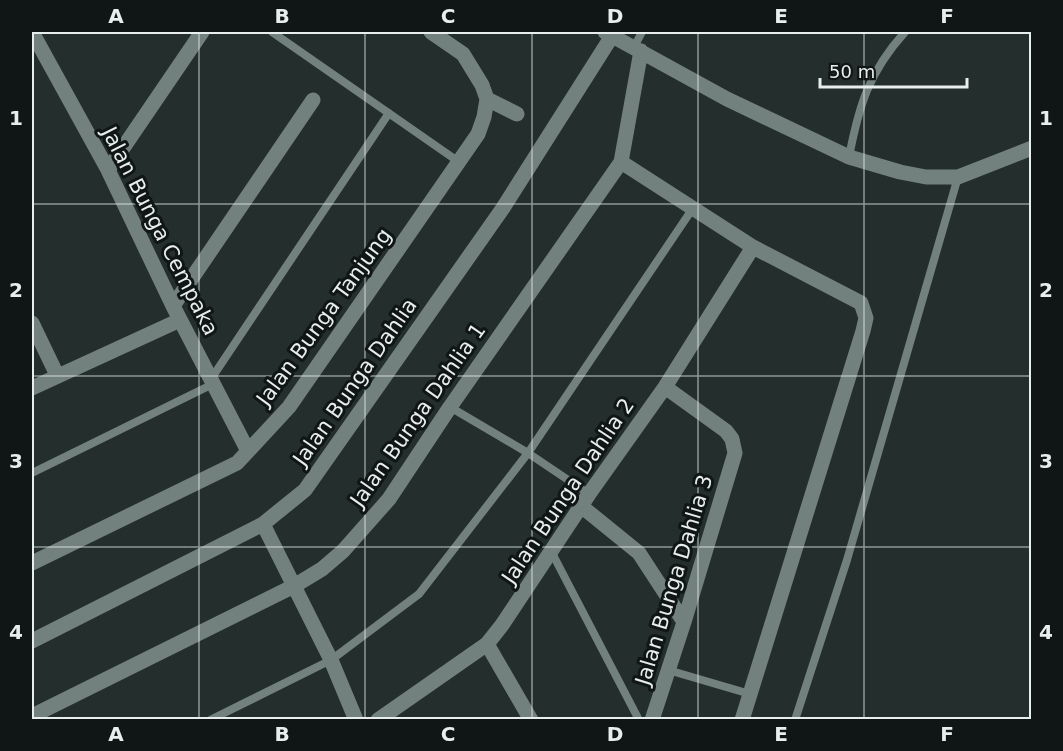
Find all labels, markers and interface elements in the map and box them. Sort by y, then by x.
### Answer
text: A [108,4,124,28]
text: B [274,4,290,28]
text: C [441,4,455,28]
text: D [607,4,623,28]
text: E [774,4,788,28]
text: F [940,4,954,28]
scale bar [820,51,967,89]
text: 50 m [829,61,875,82]
text: 1 [9,106,23,130]
text: 1 [1039,106,1053,130]
street label: Jalan Bunga Cempaka [96,121,223,339]
street label: Jalan Bunga Tanjung [251,224,396,412]
text: 2 [9,278,23,302]
text: 2 [1039,278,1053,302]
street label: Jalan Bunga Dahlia [287,294,422,472]
street label: Jalan Bunga Dahlia 1 [344,319,491,513]
street label: Jalan Bunga Dahlia 2 [496,394,639,590]
text: 3 [9,449,23,473]
text: 3 [1039,449,1053,473]
street label: Jalan Bunga Dahlia 3 [630,472,717,690]
text: 4 [9,620,23,644]
text: 4 [1039,620,1053,644]
text: A [108,722,124,746]
text: B [274,722,290,746]
text: C [441,722,455,746]
text: D [607,722,623,746]
text: E [774,722,788,746]
text: F [940,722,954,746]

